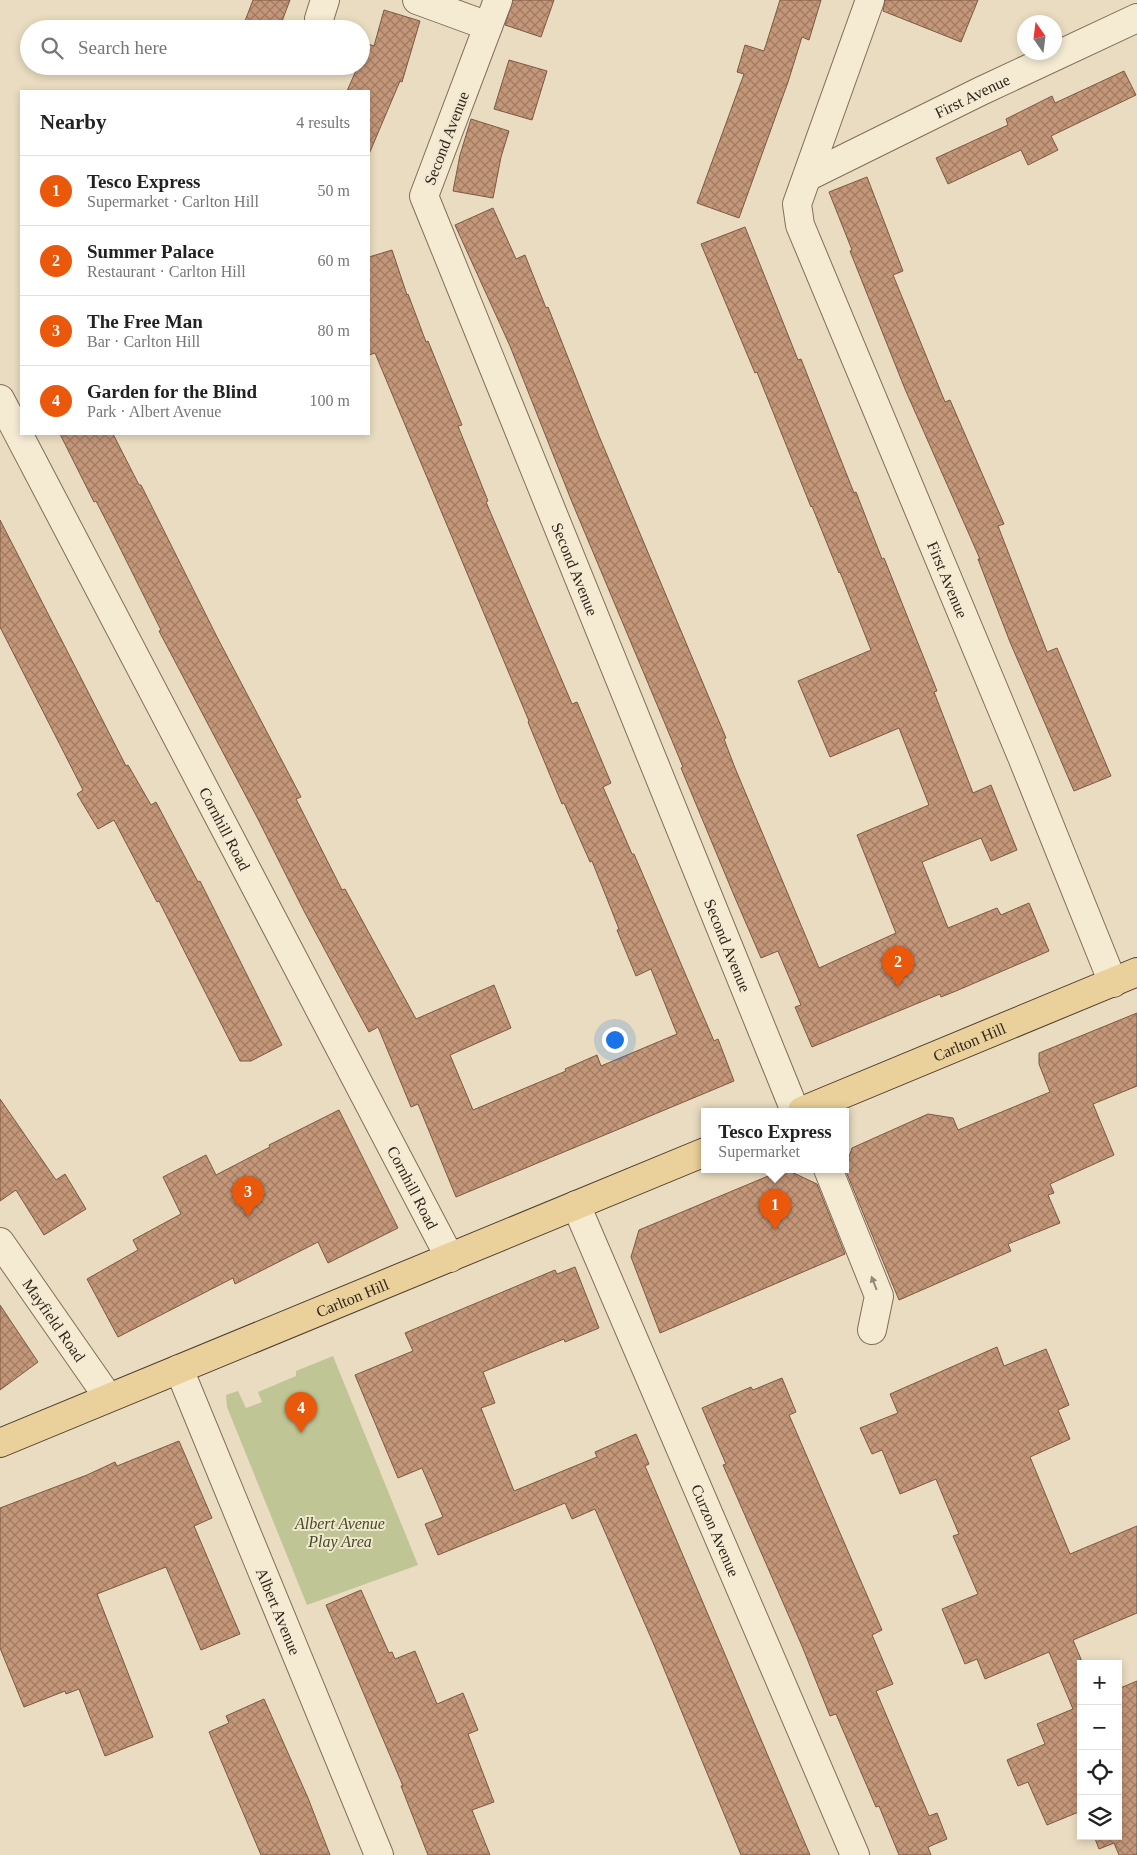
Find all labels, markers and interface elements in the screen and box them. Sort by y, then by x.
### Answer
north arrow [1017,15,1062,60]
search box [20,20,370,75]
icon: search [38,34,66,62]
text: Search here [78,37,167,58]
street label: First Avenue [932,71,1012,122]
street label: Second Avenue [421,89,472,187]
text: Nearby [40,110,107,134]
text: 4 results [296,114,350,131]
text: Tesco Express [87,171,201,192]
text: 1 [52,182,60,199]
text: 50 m [318,182,350,199]
text: Supermarket · Carlton Hill [87,193,259,210]
text: Summer Palace [87,241,214,262]
text: 2 [52,252,60,269]
text: 60 m [318,252,350,269]
text: Restaurant · Carlton Hill [87,263,246,280]
text: The Free Man [87,311,203,332]
text: 3 [52,322,60,339]
text: 80 m [318,322,350,339]
text: Bar · Carlton Hill [87,333,200,350]
text: Garden for the Blind [87,381,257,402]
text: 4 [52,392,60,409]
text: 100 m [310,392,350,409]
text: Park · Albert Avenue [87,403,221,420]
street label: Second Avenue [548,520,601,618]
street label: First Avenue [924,539,971,620]
street label: Cornhill Road [196,785,253,873]
street label: Second Avenue [701,896,754,994]
pin: 2 [882,946,914,987]
street label: Carlton Hill [931,1019,1009,1065]
your location [602,1027,628,1053]
popup [701,1108,849,1173]
text: Tesco Express [718,1121,832,1142]
street label: Cornhill Road [384,1143,441,1232]
text: Supermarket [718,1143,800,1160]
pin: 3 [232,1176,264,1217]
pin: 1 [759,1189,791,1230]
street label: Carlton Hill [314,1275,392,1321]
one-way arrow [870,1275,877,1290]
street label: Mayfield Road [19,1276,88,1365]
pin: 4 [285,1392,317,1433]
street label: Curzon Avenue [688,1482,742,1579]
park label: Albert Avenue Play Area [294,1515,385,1551]
street label: Albert Avenue [253,1565,304,1658]
map controls [1077,1660,1122,1840]
button: + [1077,1660,1122,1705]
button: − [1077,1705,1122,1750]
button: locate [1077,1750,1122,1795]
button: layers [1077,1795,1122,1840]

